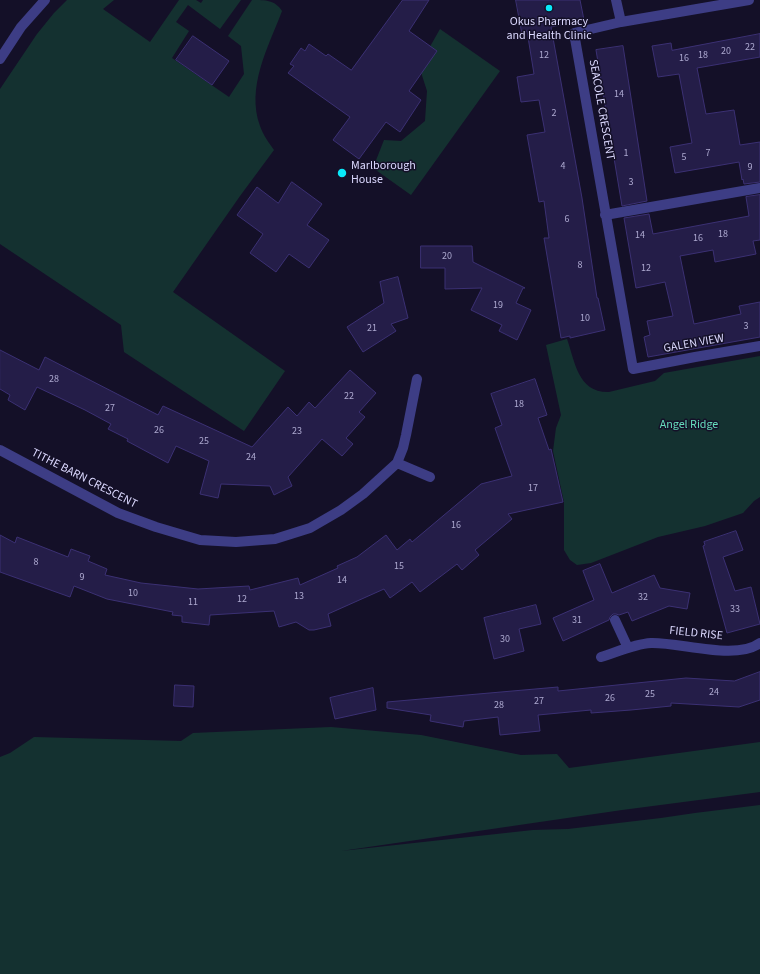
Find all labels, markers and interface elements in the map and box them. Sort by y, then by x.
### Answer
marker: Okus Pharmacy and Health Clinic [544,3,554,13]
place label: Okus Pharmacy and Health Clinic [506,15,592,43]
house number: 22 [745,42,755,54]
house number: 20 [721,46,731,58]
house number: 12 [539,50,549,62]
house number: 18 [698,50,708,62]
house number: 16 [679,53,689,65]
street label: SEACOLE CRESCENT [585,59,617,161]
house number: 14 [614,89,624,101]
house number: 2 [552,108,556,120]
house number: 1 [624,148,628,160]
house number: 7 [706,148,710,160]
house number: 5 [682,152,686,164]
place label: Marlborough House [351,159,416,187]
house number: 4 [561,161,565,173]
house number: 9 [748,162,752,174]
marker: Marlborough House [336,167,348,179]
house number: 3 [629,177,633,189]
house number: 6 [565,214,569,226]
house number: 18 [718,229,728,241]
house number: 14 [635,230,645,242]
house number: 16 [693,233,703,245]
house number: 20 [442,251,452,263]
house number: 8 [578,260,582,272]
house number: 12 [641,263,651,275]
house number: 19 [493,300,503,312]
house number: 10 [580,313,590,325]
house number: 3 [744,321,748,333]
house number: 21 [367,323,377,335]
street label: GALEN VIEW [663,332,725,356]
house number: 28 [49,374,59,386]
house number: 22 [344,391,354,403]
house number: 18 [514,399,524,411]
house number: 27 [105,403,115,415]
park label: Angel Ridge [660,418,718,432]
house number: 26 [154,425,164,437]
house number: 23 [292,426,302,438]
house number: 25 [199,436,209,448]
street label: TITHE BARN CRESCENT [29,446,139,512]
house number: 24 [246,452,256,464]
house number: 17 [528,483,538,495]
house number: 16 [451,520,461,532]
house number: 8 [34,557,38,569]
house number: 15 [394,561,404,573]
house number: 9 [80,572,84,584]
house number: 14 [337,575,347,587]
house number: 10 [128,588,138,600]
house number: 13 [294,591,304,603]
house number: 32 [638,592,648,604]
house number: 12 [237,594,247,606]
house number: 11 [188,597,198,609]
house number: 33 [730,604,740,616]
house number: 31 [572,615,582,627]
street label: FIELD RISE [669,624,723,644]
house number: 30 [500,634,510,646]
house number: 24 [709,687,719,699]
house number: 25 [645,689,655,701]
house number: 26 [605,693,615,705]
house number: 27 [534,696,544,708]
house number: 28 [494,700,504,712]

